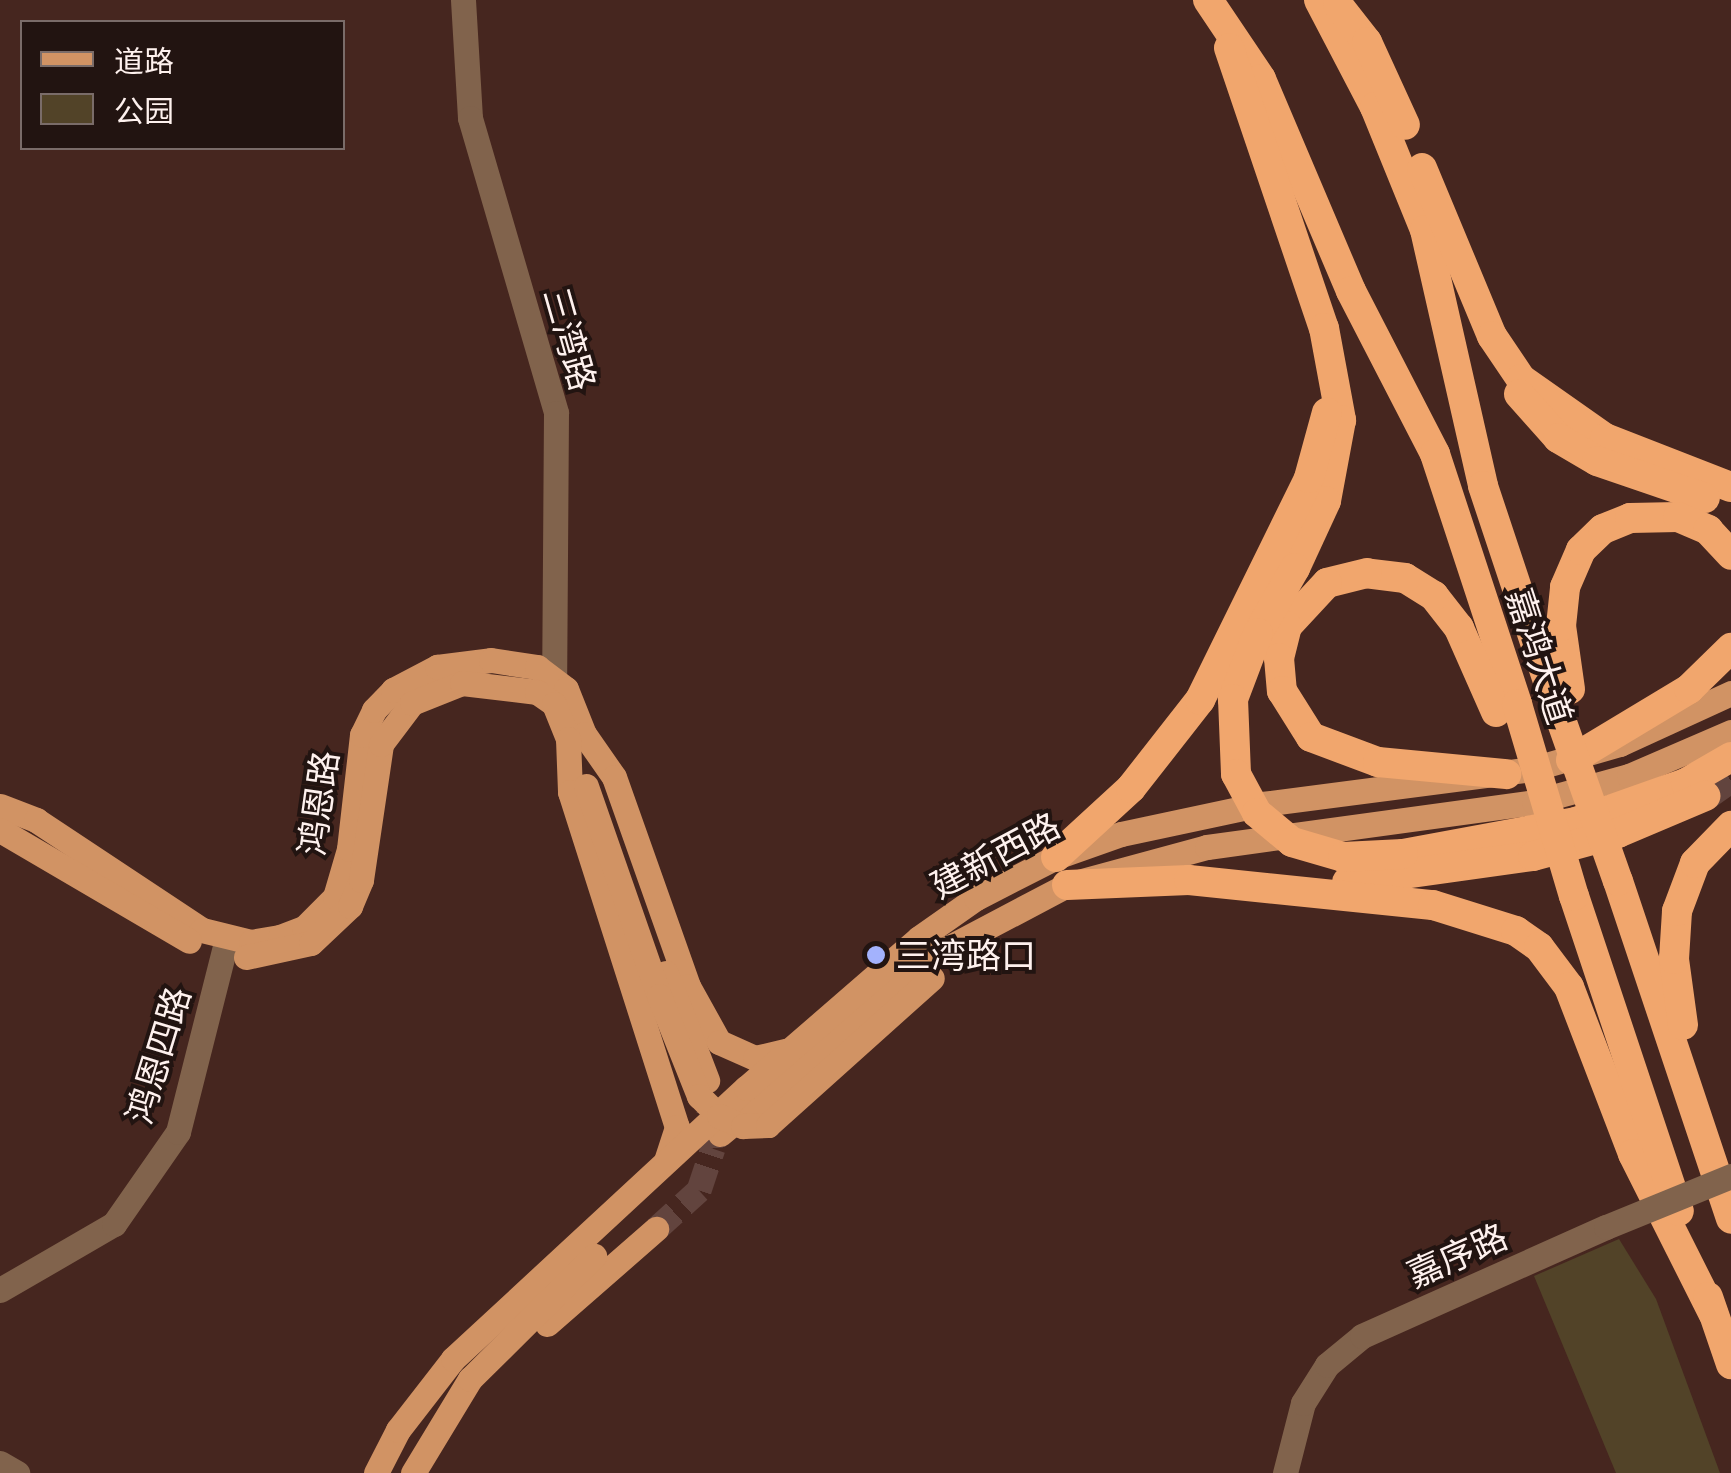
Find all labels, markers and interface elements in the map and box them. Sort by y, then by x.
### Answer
legend [20,20,345,150]
text: 道路 [114,41,174,80]
text: 公园 [114,91,174,130]
street label: 三湾路 [535,283,605,395]
street label: 嘉鸿大道 [1498,583,1582,729]
street label: 鸿恩路 [290,748,346,858]
street label: 建新西路 [923,804,1067,906]
place label: 三湾路口 [896,934,1036,976]
marker: 三湾路口 [865,944,887,966]
street label: 鸿恩四路 [117,982,199,1128]
street label: 嘉序路 [1400,1214,1514,1296]

